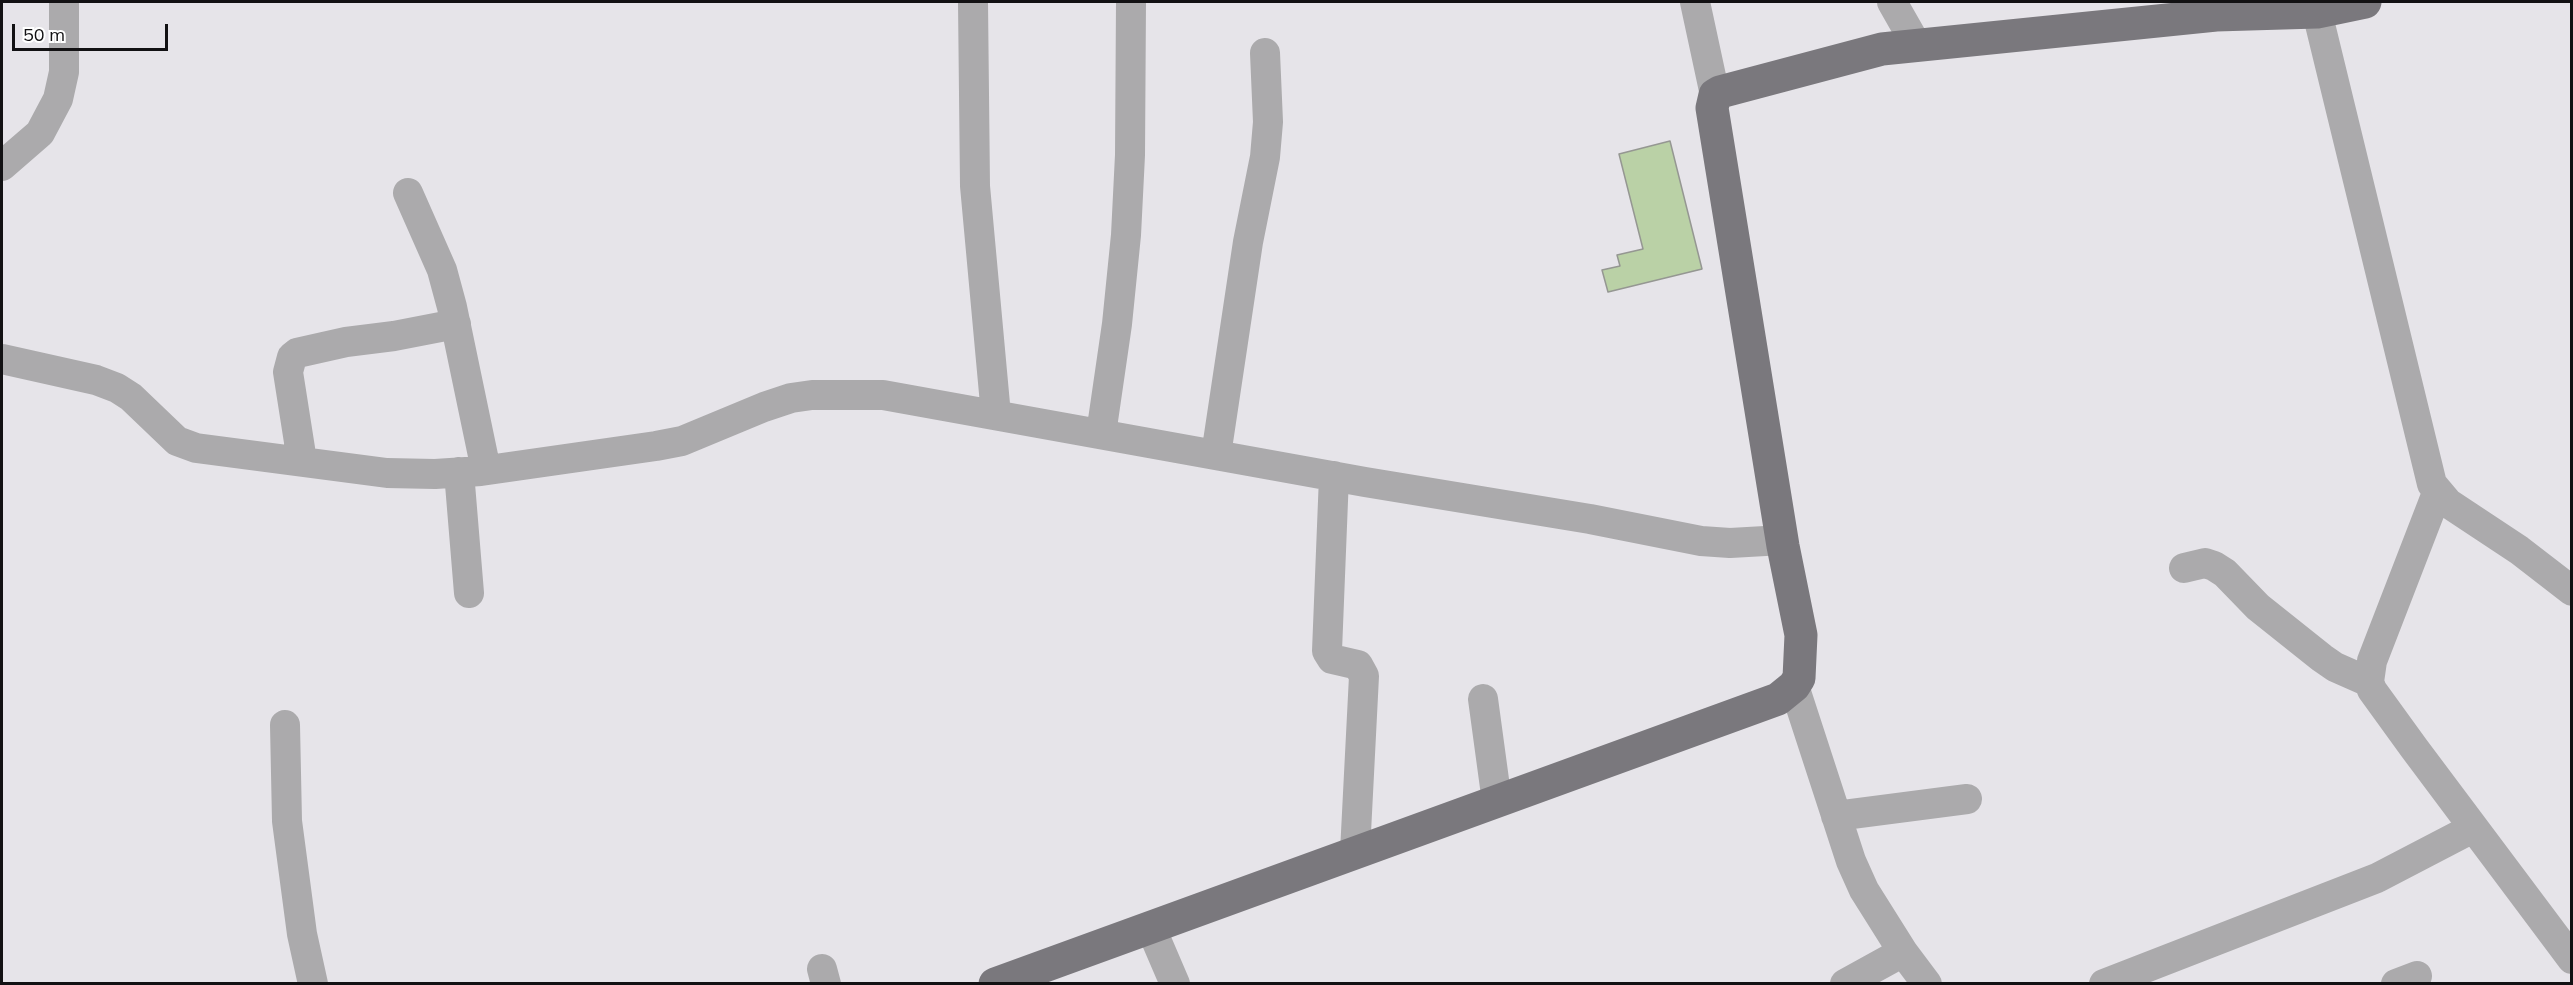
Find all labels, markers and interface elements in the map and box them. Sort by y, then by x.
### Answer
scale bar [15,12,171,50]
text: 50 m [23,23,65,46]

